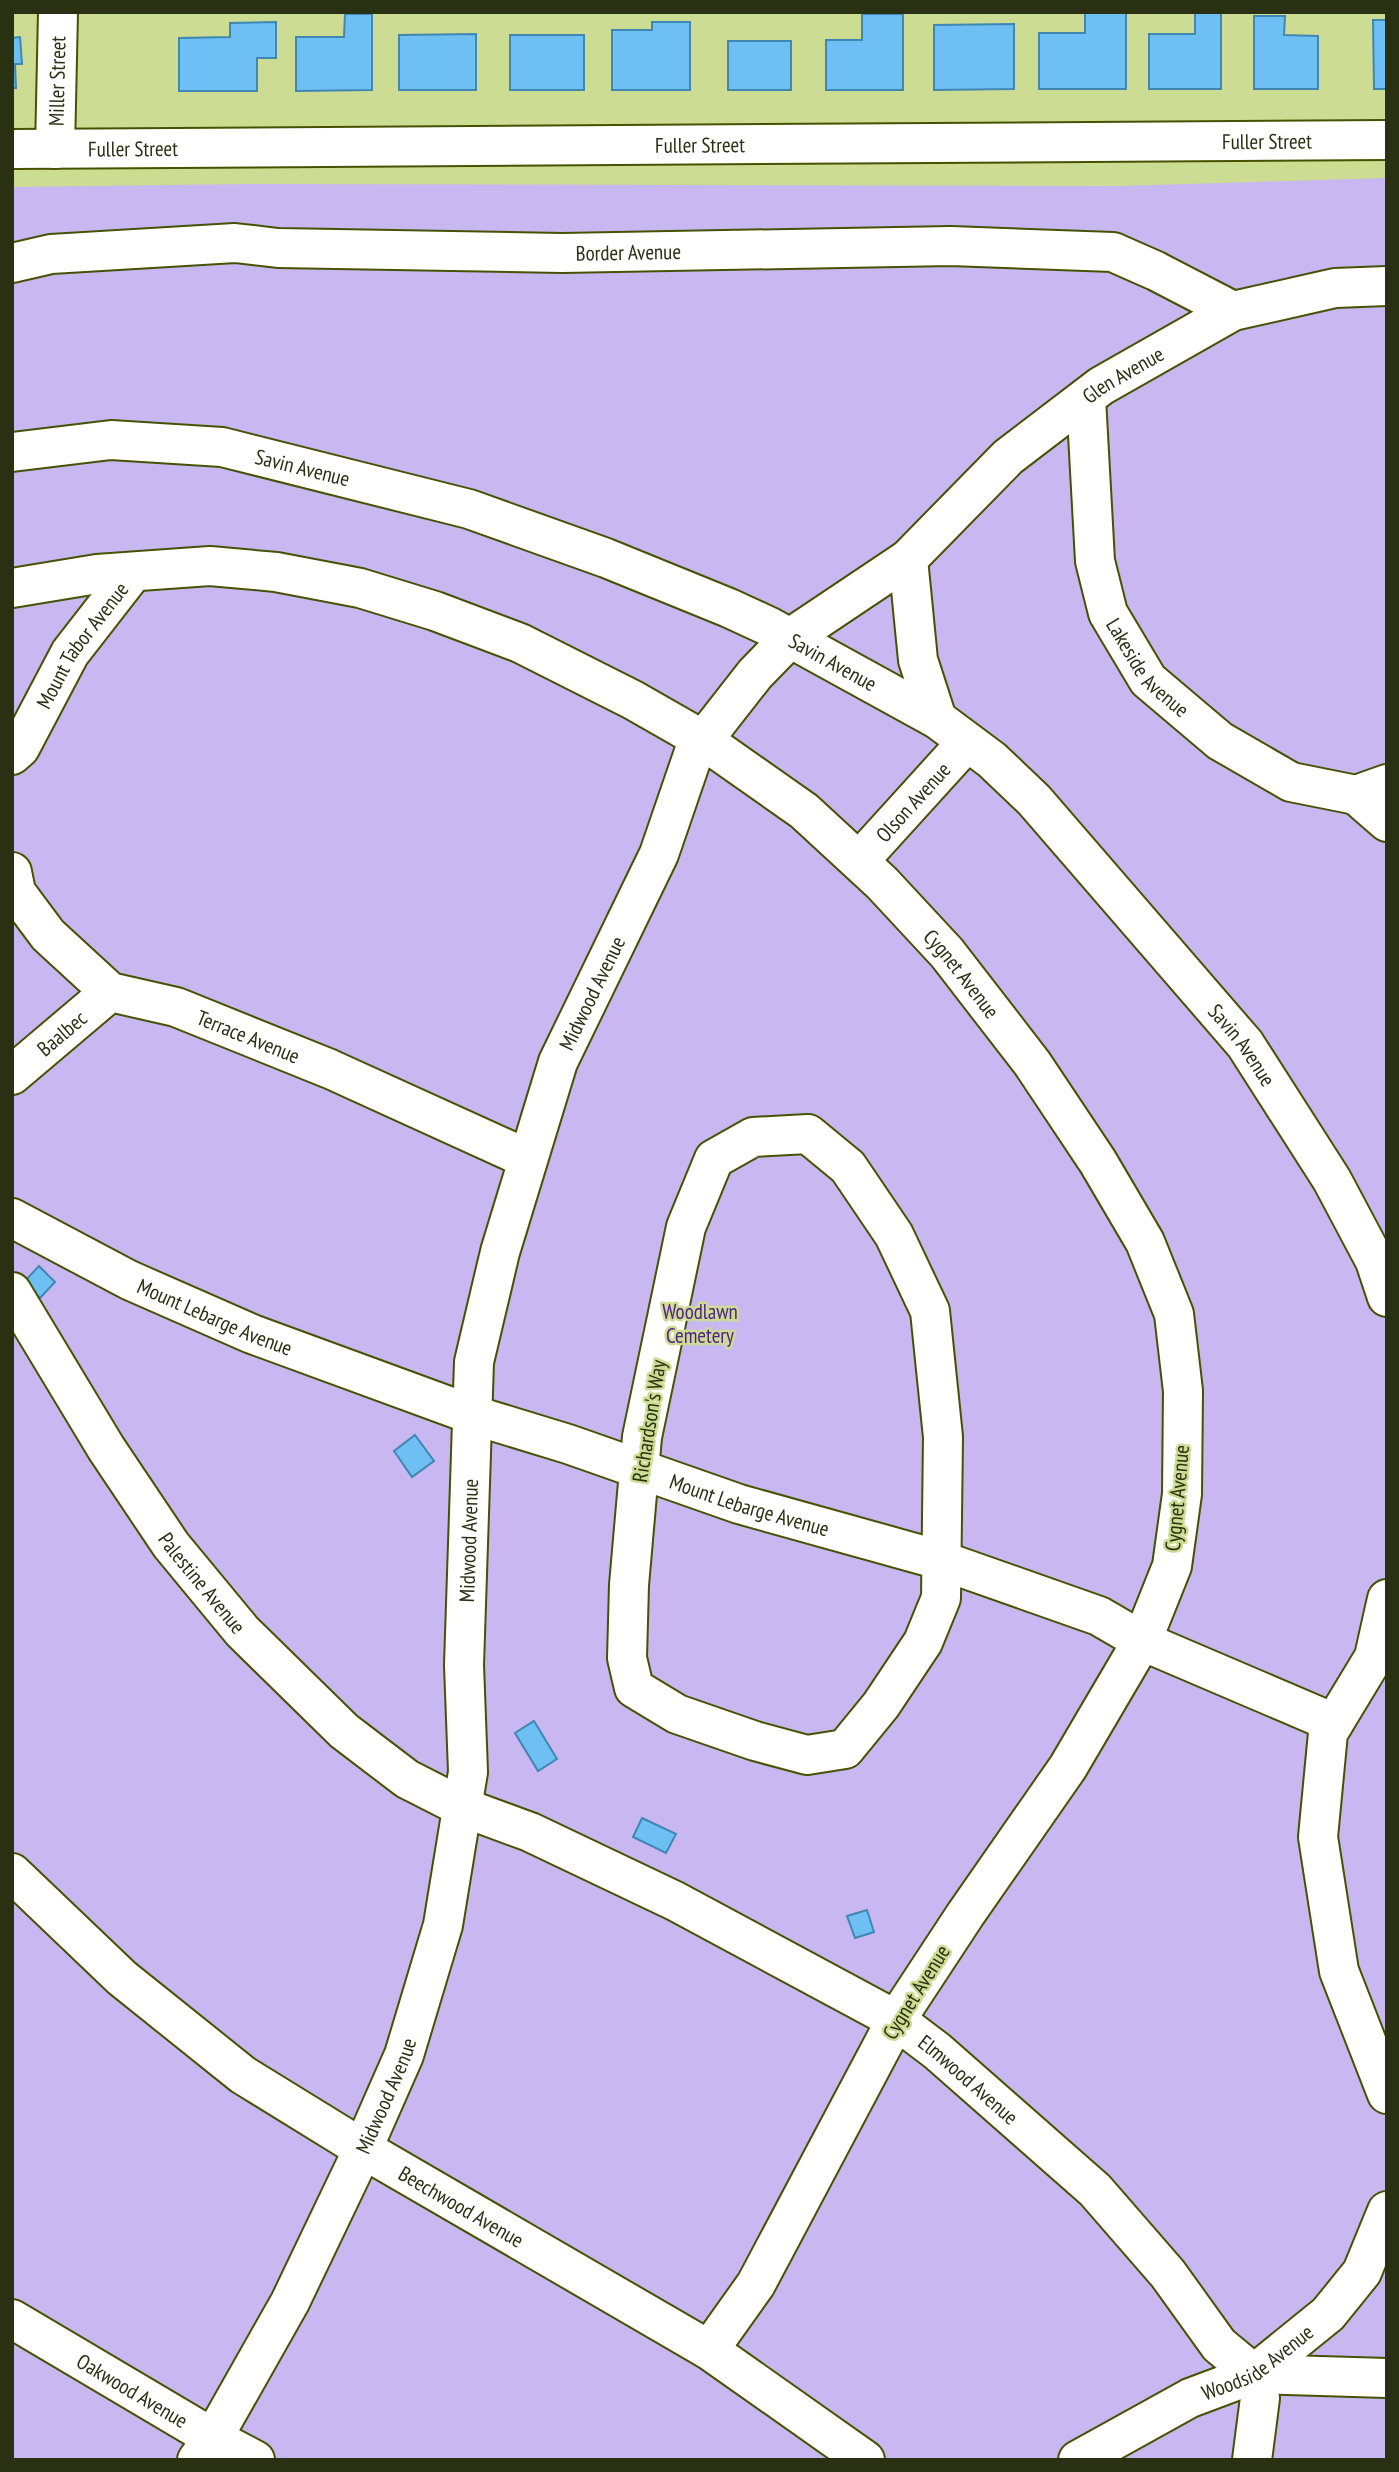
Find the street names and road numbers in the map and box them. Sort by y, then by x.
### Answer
street label: Miller Street [42,35,71,126]
street label: Fuller Street [1222,127,1312,155]
street label: Fuller Street [655,131,745,158]
street label: Fuller Street [88,134,178,162]
street label: Border Avenue [575,237,681,266]
street label: Glen Avenue [1077,340,1168,409]
street label: Savin Avenue [253,442,353,492]
street label: Mount Tabor Avenue [30,576,134,713]
street label: Lakeside Avenue [1101,613,1195,723]
street label: Savin Avenue [784,627,882,697]
street label: Olson Avenue [870,756,956,847]
street label: Cygnet Avenue [918,923,1006,1023]
street label: Midwood Avenue [552,931,631,1054]
street label: Savin Avenue [1203,998,1282,1091]
street label: Terrace Avenue [193,1003,304,1069]
street label: Baalbec [31,1004,92,1062]
street label: Mount Lebarge Avenue [133,1272,296,1361]
street label: Richardson's Way [626,1358,672,1484]
street label: Cygnet Avenue [1159,1444,1195,1552]
street label: Mount Lebarge Avenue [666,1467,832,1542]
street label: Midwood Avenue [453,1478,484,1603]
street label: Palestine Avenue [153,1527,252,1639]
street label: Cygnet Avenue [876,1940,956,2044]
street label: Elmwood Avenue [913,2028,1024,2130]
street label: Midwood Avenue [349,2035,422,2158]
street label: Beechwood Avenue [394,2159,529,2253]
street label: Woodside Avenue [1198,2318,1319,2406]
street label: Oakwood Avenue [72,2347,193,2434]

